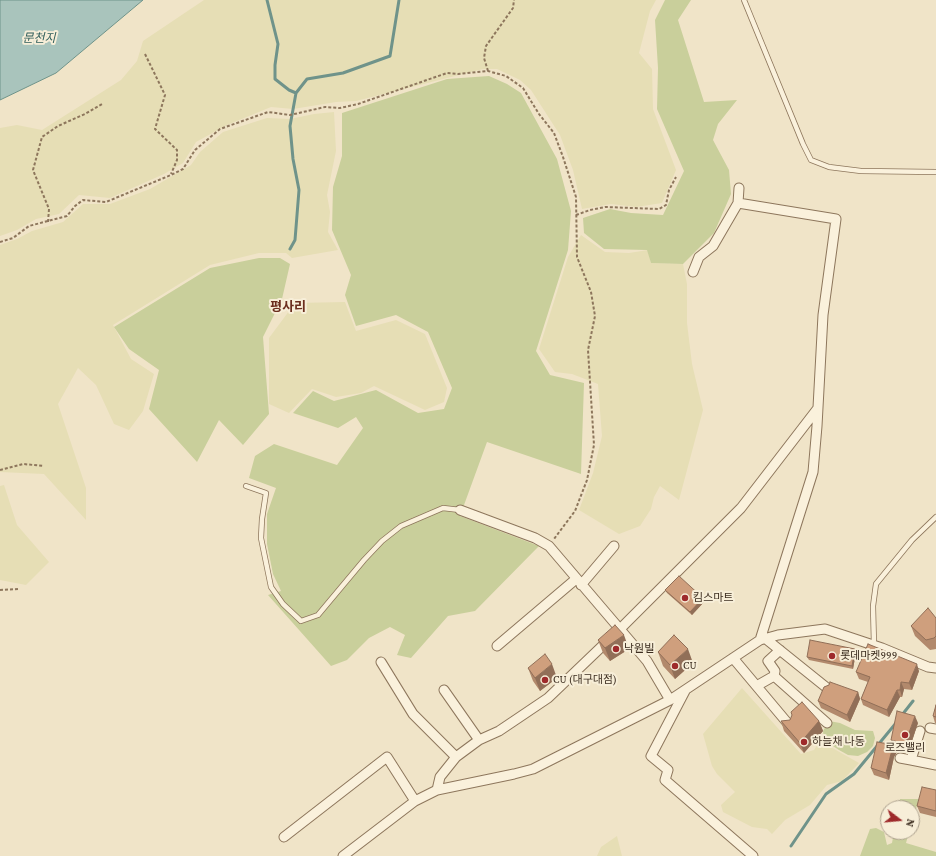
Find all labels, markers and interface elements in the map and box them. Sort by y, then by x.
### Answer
water label: 문천지 [22,31,56,45]
district label: 평사리 [270,299,306,315]
place label: 킴스마트 [693,591,733,605]
marker: 킴스마트 [680,593,690,603]
place label: 낙원빌 [624,642,654,656]
marker: 낙원빌 [611,644,621,654]
place label: 롯데마켓999 [840,649,897,663]
marker: 롯데마켓999 [827,651,837,661]
place label: CU [683,659,697,673]
marker: CU [670,661,680,671]
place label: CU (대구대점) [553,673,617,687]
marker: CU (대구대점) [540,675,550,685]
marker: 로즈밸리 [900,730,910,740]
place label: 하늘채 나동 [812,735,865,749]
marker: 하늘채 나동 [799,737,809,747]
place label: 로즈밸리 [885,741,925,755]
north arrow [880,800,920,840]
text: N [904,818,917,828]

